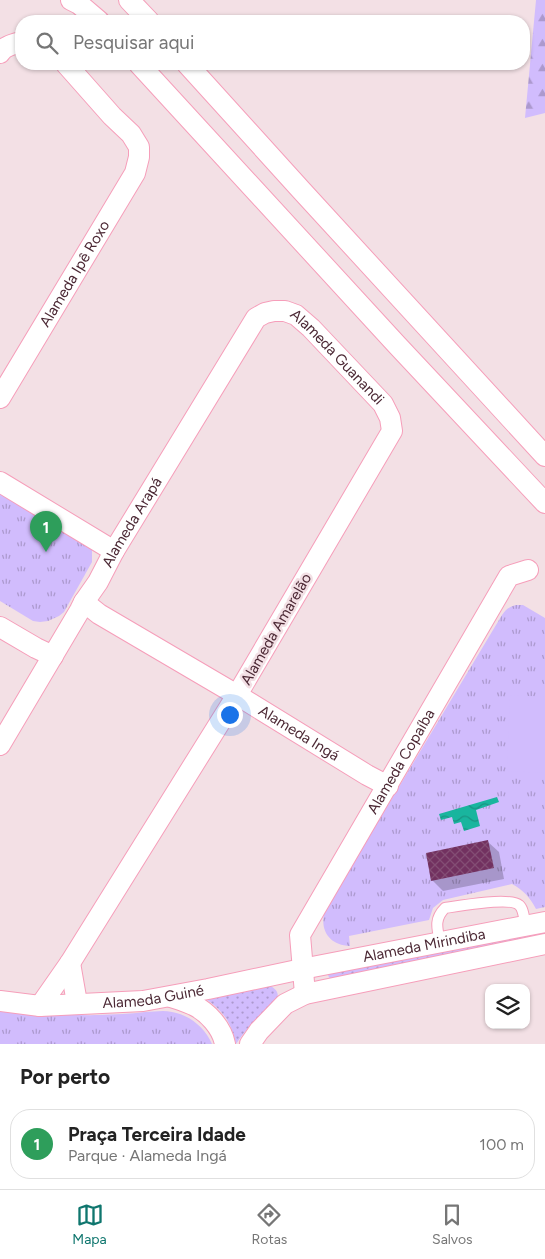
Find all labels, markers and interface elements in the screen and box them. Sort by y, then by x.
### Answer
search box [15,15,530,70]
icon: search [33,29,61,57]
text: Pesquisar aqui [73,31,194,54]
street label: Alameda Ipê Roxo [36,217,114,330]
street label: Alameda Guanandi [287,305,388,408]
street label: Alameda Arapá [98,474,166,570]
pin: 1 [30,511,62,552]
street label: Alameda Amarelão [237,570,315,688]
your location [217,702,243,728]
street label: Alameda Ingá [255,702,343,765]
street label: Alameda Copaíba [363,706,439,817]
street label: Alameda Mirindiba [361,925,487,966]
street label: Alameda Guiné [102,981,205,1012]
map controls [485,984,530,1029]
button: layers [485,984,530,1029]
text: Por perto [20,1064,110,1089]
text: Praça Terceira Idade [68,1123,246,1146]
text: 1 [34,1135,40,1154]
text: 100 m [479,1135,524,1154]
text: Parque · Alameda Ingá [68,1146,227,1165]
tab: Mapa [72,1201,107,1248]
tab: Rotas [252,1201,287,1248]
tab: Salvos [432,1201,473,1248]

